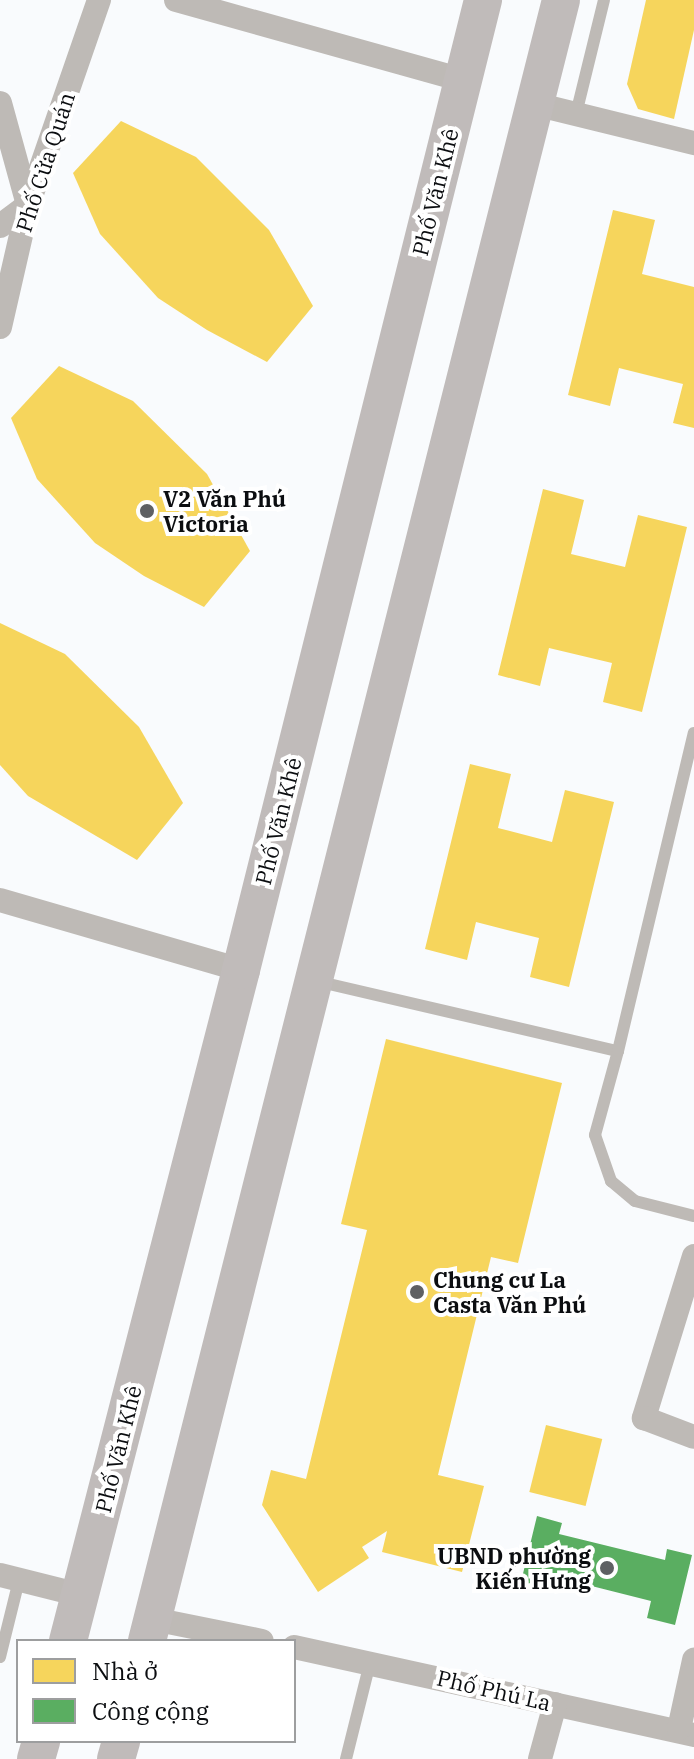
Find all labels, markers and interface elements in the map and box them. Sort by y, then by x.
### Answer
street label: Phố Cửa Quán [10,89,80,235]
street label: Phố Văn Khê [406,126,464,258]
place label: V2 Văn Phú Victoria [163,485,286,536]
marker: V2 Văn Phú Victoria [138,502,156,520]
street label: Phố Văn Khê [249,755,307,887]
place label: Chung cư La Casta Văn Phú [433,1266,586,1318]
marker: Chung cư La Casta Văn Phú [408,1283,426,1301]
street label: Phố Văn Khê [89,1383,147,1515]
place label: UBND phường Kiến Hưng [437,1542,591,1594]
marker: UBND phường Kiến Hưng [598,1559,616,1577]
legend [16,1639,296,1743]
text: Nhà ở [92,1655,158,1687]
street label: Phố Phú La [434,1664,554,1716]
text: Công cộng [92,1695,209,1727]

